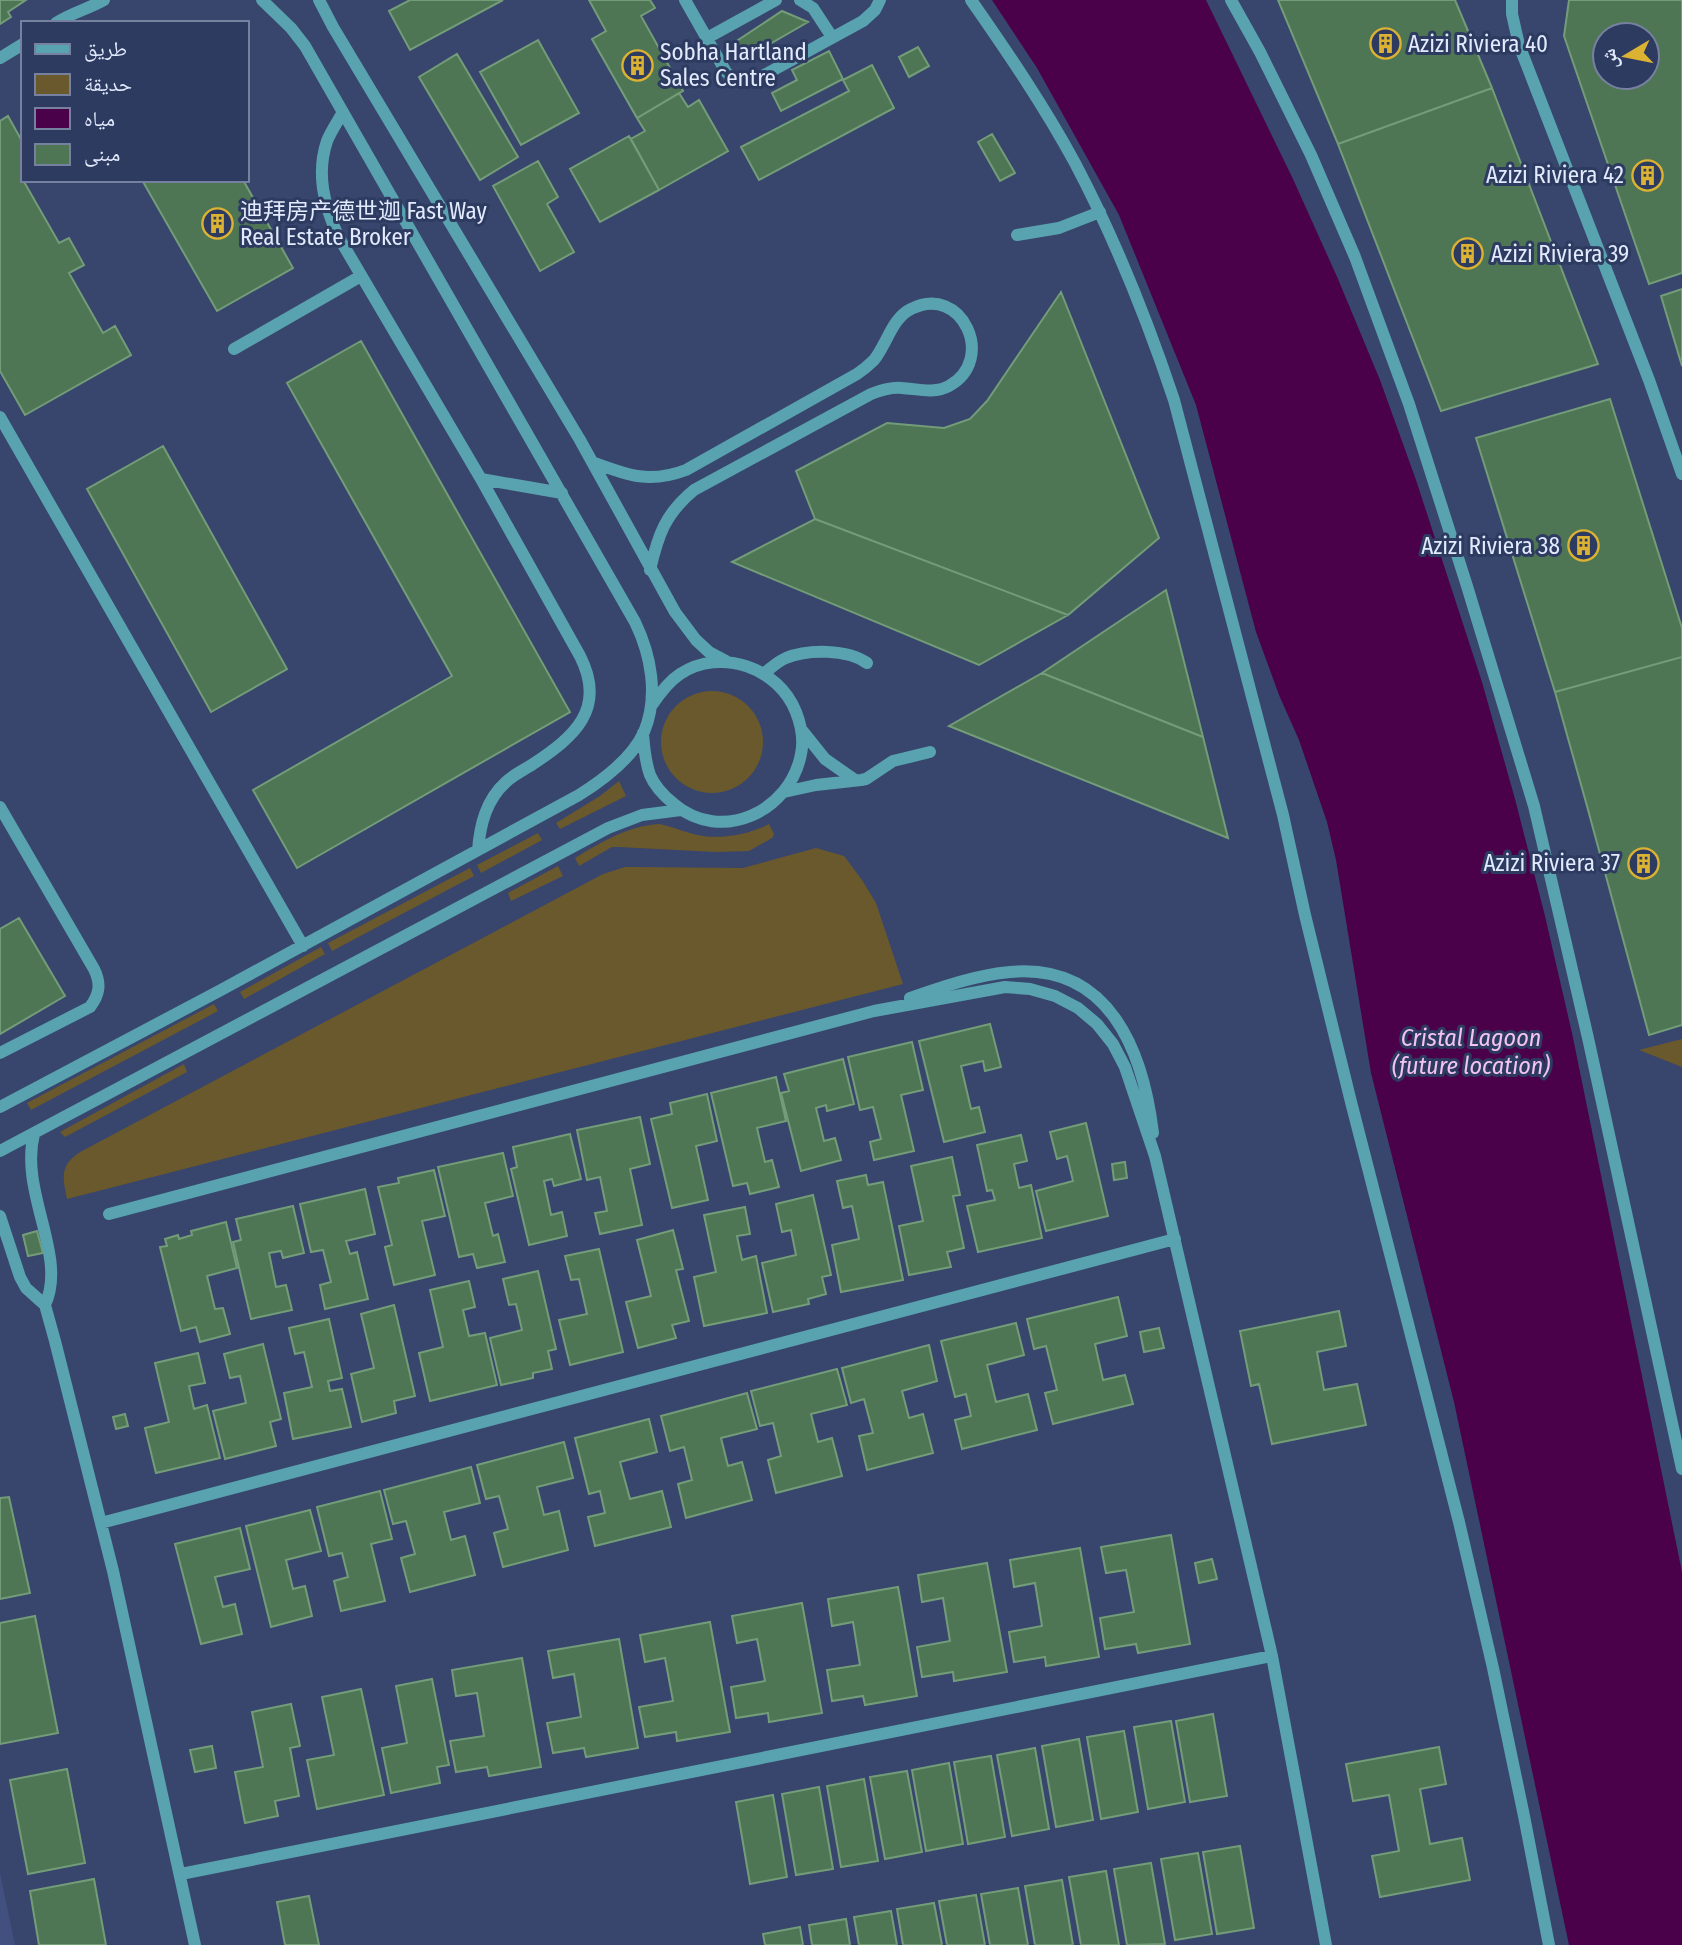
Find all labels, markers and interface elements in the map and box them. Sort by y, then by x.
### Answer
legend [21,21,248,182]
north arrow [1591,21,1661,91]
building icon: Azizi Riviera 40 [1368,27,1402,61]
place label: Azizi Riviera 40 [1408,30,1548,58]
text: طريق [84,36,127,62]
place label: Sobha Hartland Sales Centre [660,38,807,92]
text: ش [1597,47,1623,71]
building icon: Sobha Hartland Sales Centre [620,48,654,82]
text: حديقة [84,71,132,97]
text: مياه [84,106,115,132]
text: مبنى [84,141,120,167]
building icon: Azizi Riviera 42 [1630,158,1664,192]
place label: Azizi Riviera 42 [1486,161,1624,189]
place label: 迪拜房产德世迦 Fast Way Real Estate Broker [240,197,487,251]
building icon: 迪拜房产德世迦 Fast Way Real Estate Broker [200,207,234,241]
building icon: Azizi Riviera 39 [1451,237,1485,271]
place label: Azizi Riviera 39 [1491,240,1629,268]
building icon: Azizi Riviera 38 [1566,529,1600,563]
place label: Azizi Riviera 38 [1421,532,1560,560]
building icon: Azizi Riviera 37 [1626,846,1660,880]
place label: Azizi Riviera 37 [1483,849,1620,877]
water label: Cristal Lagoon (future location) [1392,1024,1550,1080]

